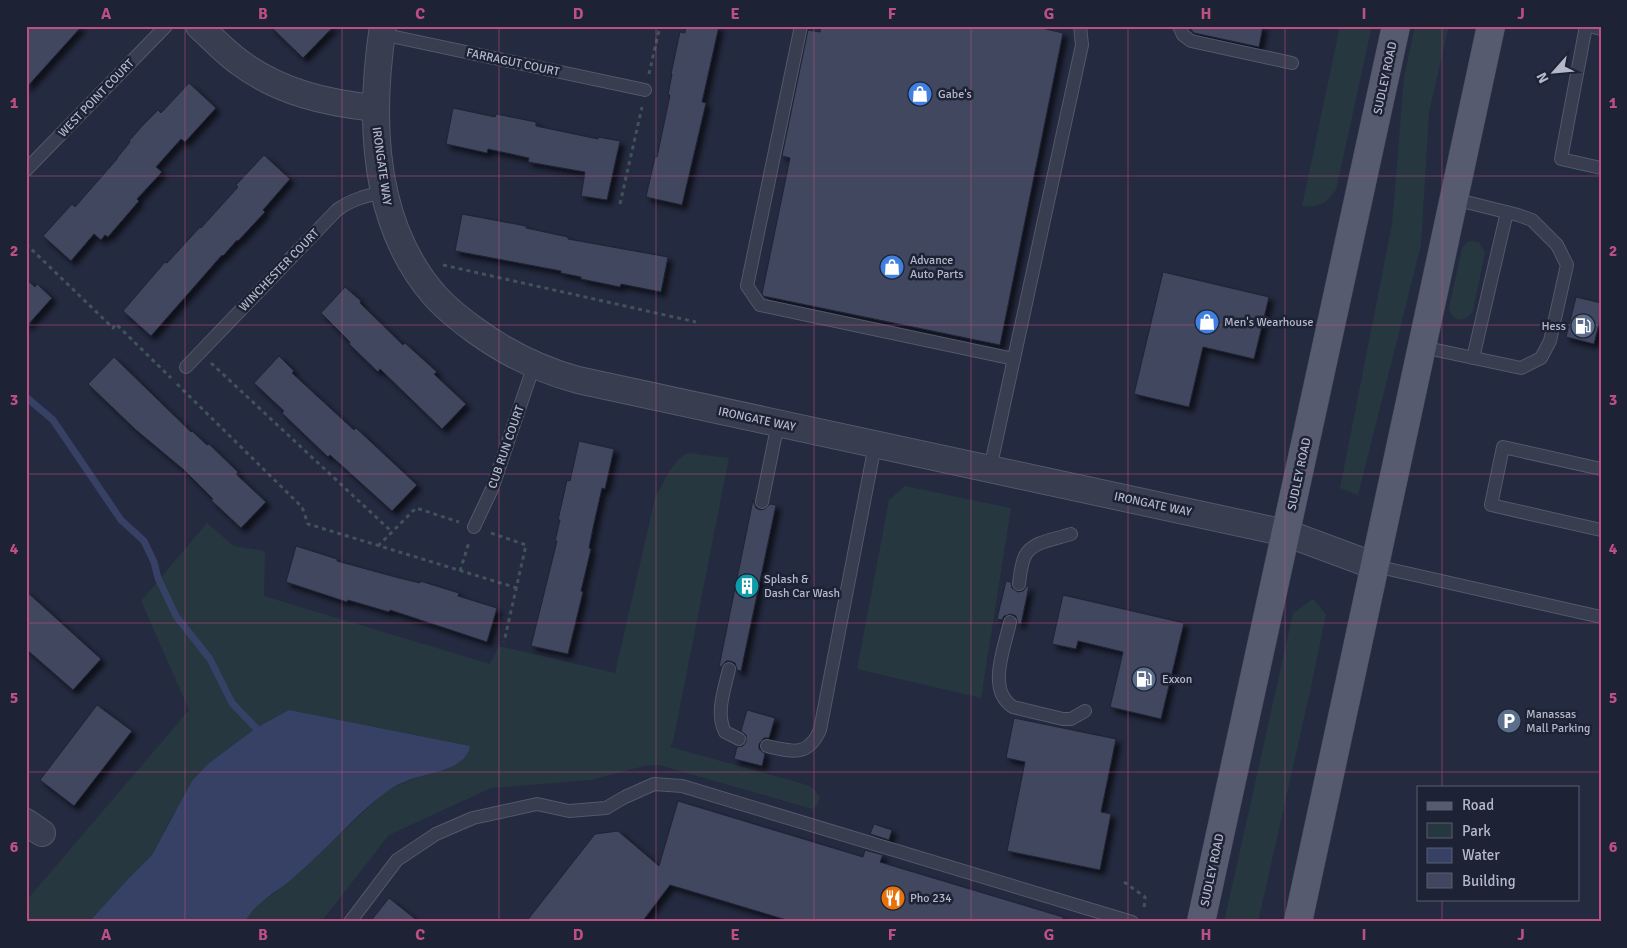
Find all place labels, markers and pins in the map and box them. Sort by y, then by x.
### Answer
shop icon: Gabe's [907,81,933,107]
place label: Gabe's [938,87,972,102]
place label: Advance Auto Parts [910,253,964,282]
shop icon: Advance Auto Parts [879,254,905,280]
shop icon: Men's Wearhouse [1194,309,1220,335]
fuel station icon: Hess [1570,313,1596,339]
place label: Men's Wearhouse [1224,315,1313,330]
place label: Hess [1541,319,1566,334]
place label: Splash & Dash Car Wash [764,572,840,601]
building icon: Splash & Dash Car Wash [734,573,760,599]
fuel station icon: Exxon [1131,666,1157,692]
place label: Exxon [1162,672,1192,687]
place label: Manassas Mall Parking [1526,707,1590,736]
parking icon: Manassas Mall Parking [1496,708,1522,734]
restaurant icon: Pho 234 [880,885,906,911]
place label: Pho 234 [910,891,952,906]

